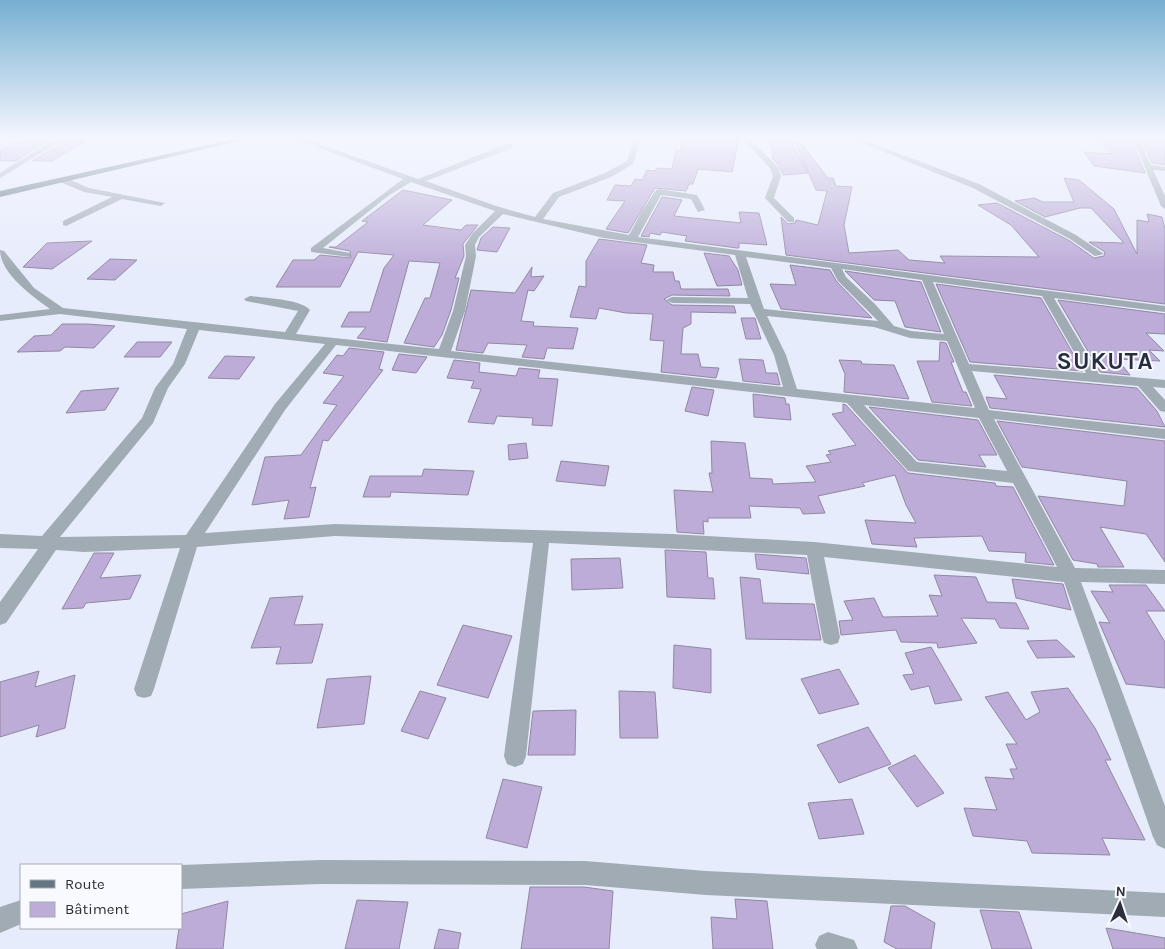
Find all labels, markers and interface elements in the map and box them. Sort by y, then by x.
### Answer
district label: SUKUTA [1057,347,1153,375]
legend [20,864,182,929]
text: Route [65,875,105,893]
north arrow [1095,879,1145,929]
text: N [1115,883,1126,900]
text: Bâtiment [65,900,129,918]

